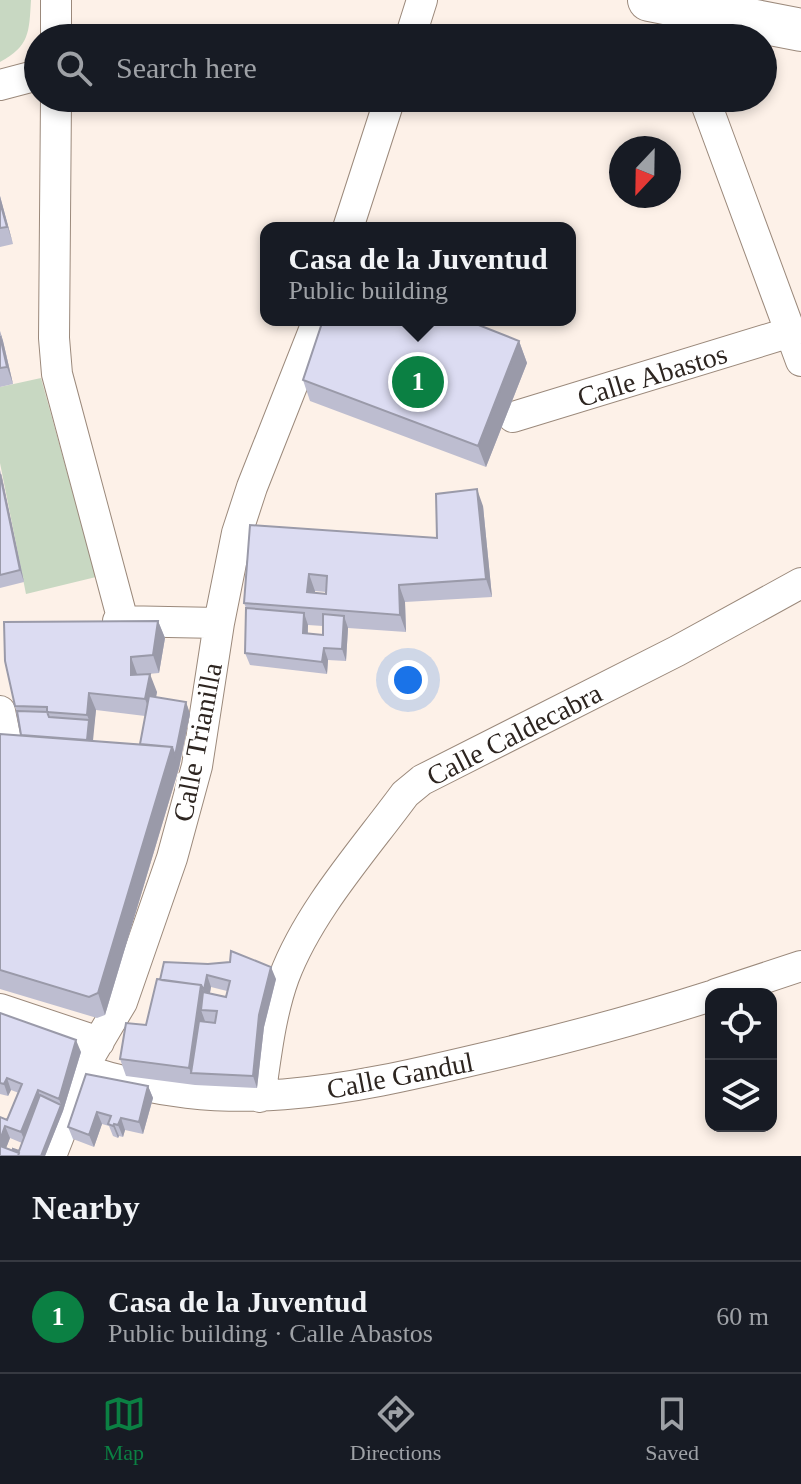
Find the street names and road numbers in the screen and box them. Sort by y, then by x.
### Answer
street label: Calle Abastos [574,338,731,413]
street label: Calle Trianilla [167,660,228,824]
street label: Calle Caldecabra [422,677,607,792]
street label: Calle Gandul [324,1046,476,1105]

